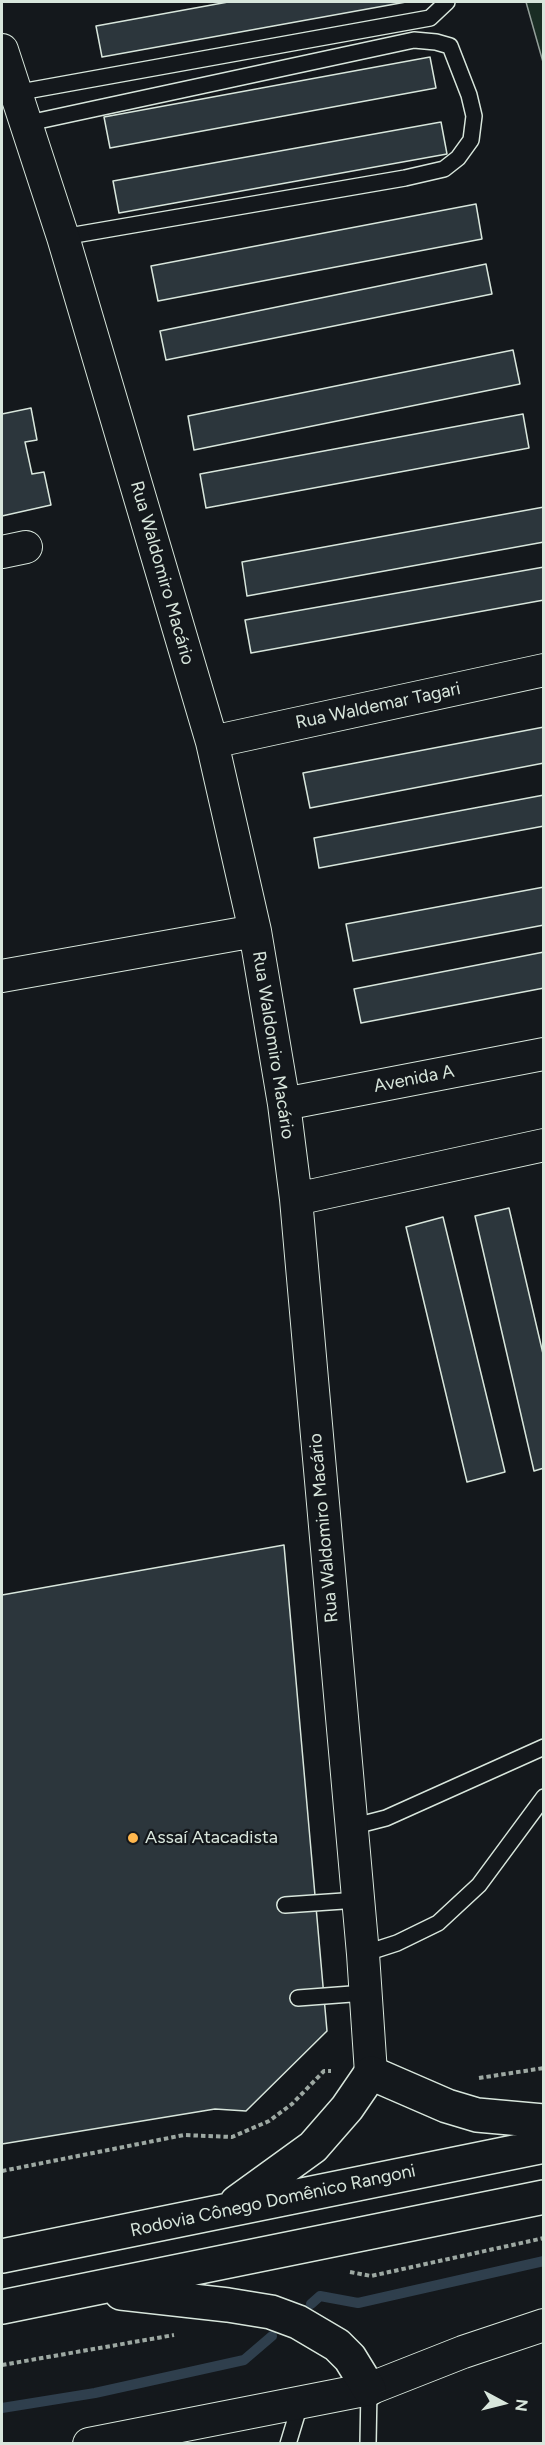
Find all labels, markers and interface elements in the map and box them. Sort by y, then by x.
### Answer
street label: Rua Waldomiro Macário [125,479,199,667]
street label: Rua Waldemar Tagari [294,678,462,734]
street label: Rua Waldomiro Macário [247,949,299,1141]
street label: Avenida A [372,1061,456,1097]
street label: Rua Waldomiro Macário [305,1432,343,1624]
place label: Assaí Atacadista [145,1827,278,1849]
marker: Assaí Atacadista [126,1831,140,1845]
street label: Rodovia Cônego Domênico Rangoni [128,2160,418,2242]
north arrow [473,2373,533,2433]
text: N [511,2398,532,2413]

